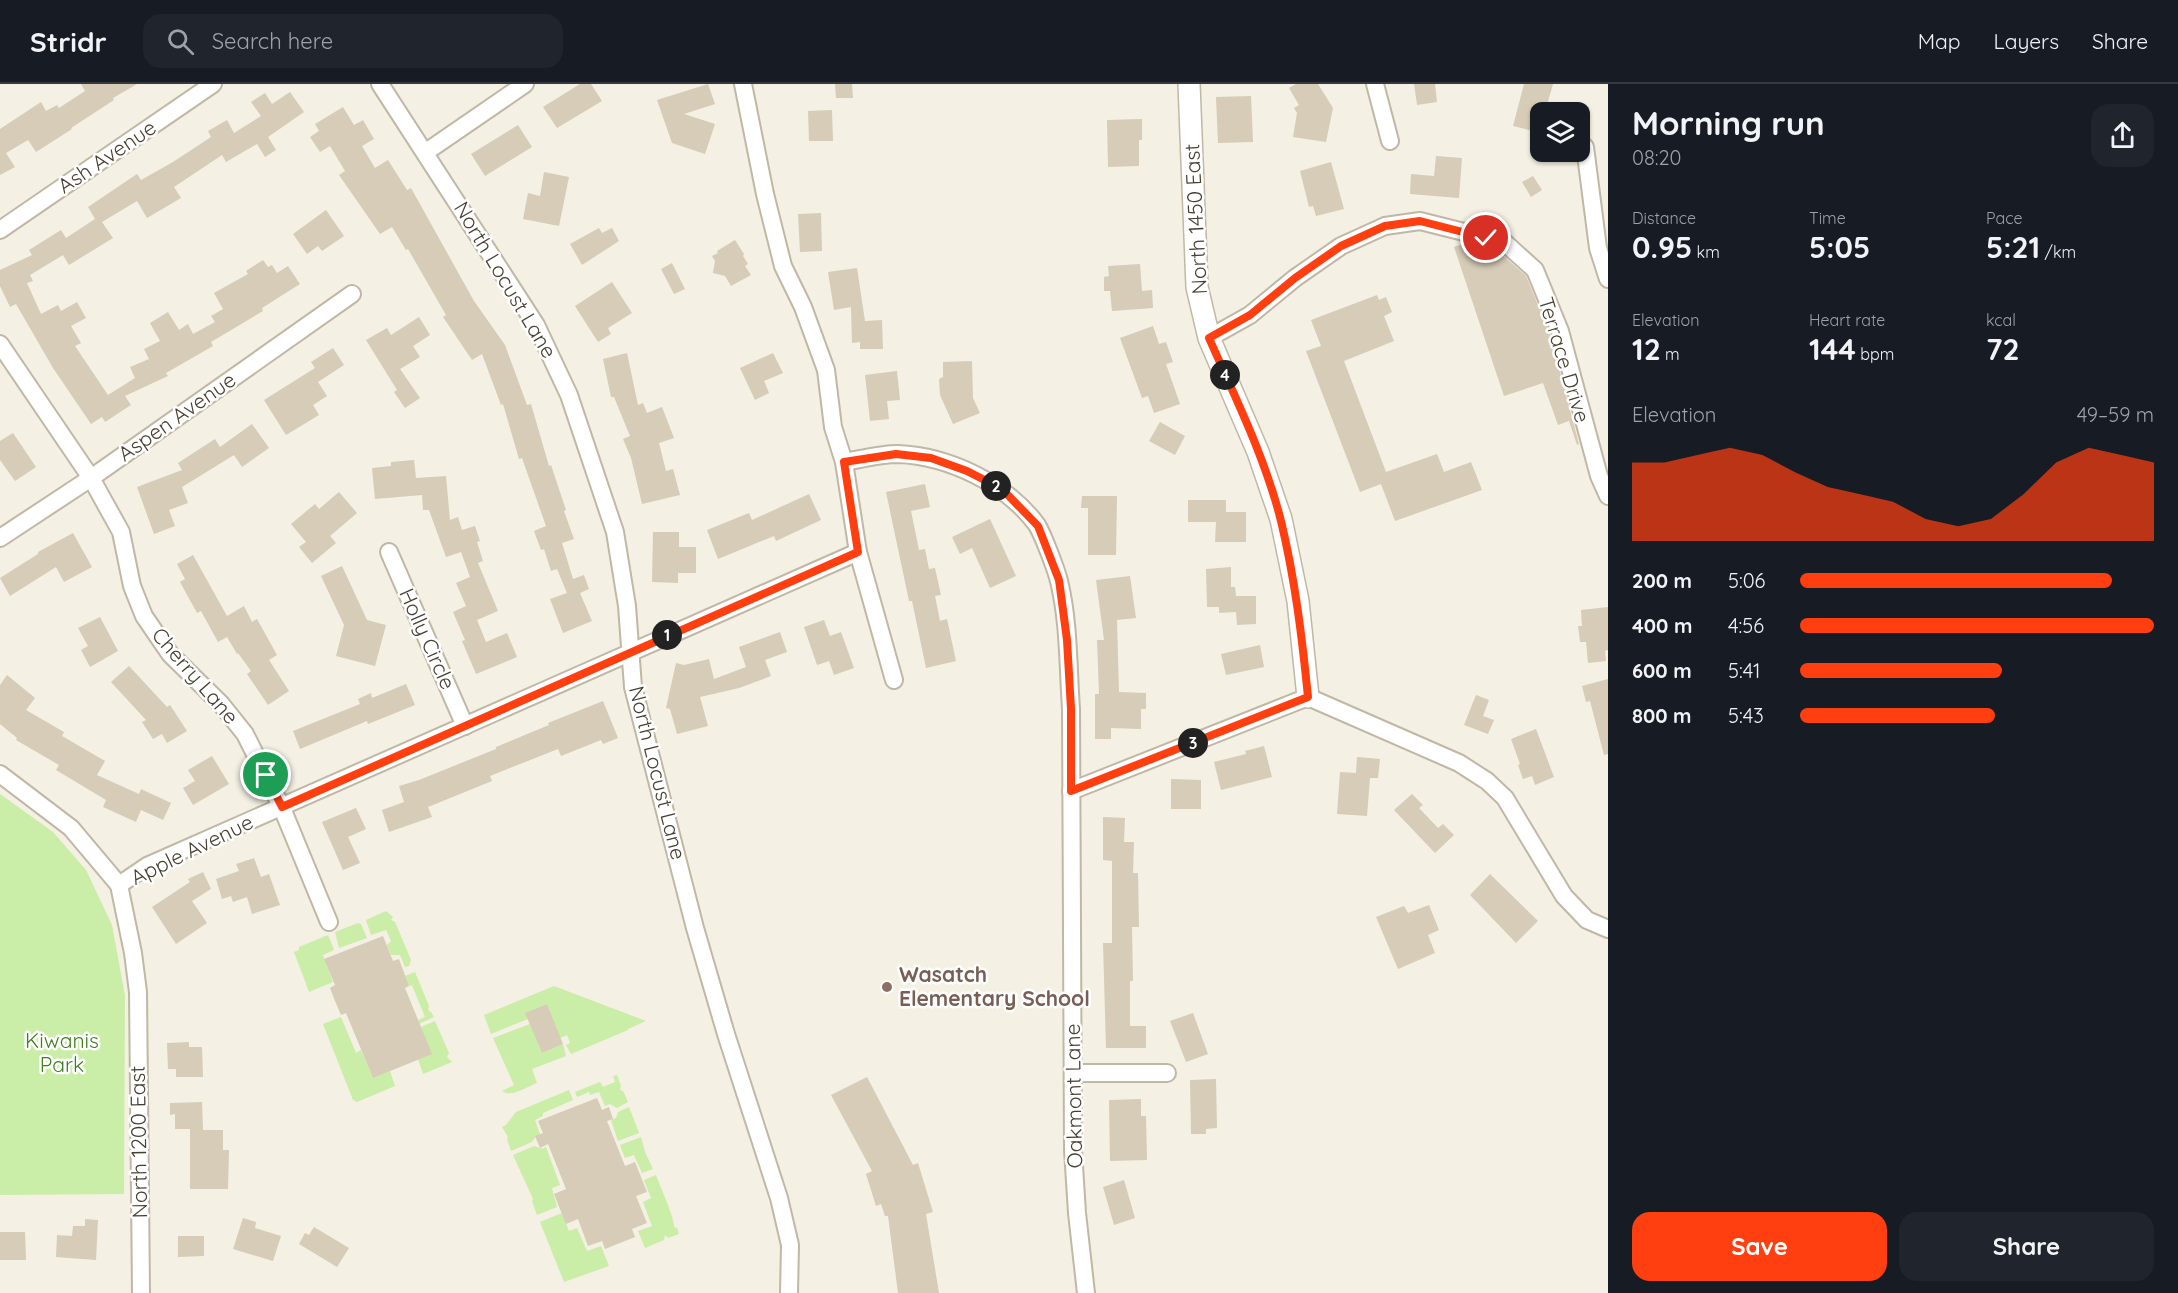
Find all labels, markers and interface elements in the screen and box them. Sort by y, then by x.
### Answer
search box [143,14,563,68]
text: Stridr [30,24,107,59]
icon: search [164,25,197,58]
text: Search here [212,27,333,55]
text: Map [1918,28,1961,54]
text: Layers [1994,28,2059,54]
text: Share [2092,28,2148,54]
map controls [1530,102,1590,162]
button: layers [1530,102,1590,162]
text: Morning run [1632,102,1825,143]
button: share [2091,104,2154,167]
street label: Ash Avenue [52,114,161,199]
street label: North 1450 East [1178,143,1212,295]
text: 08:20 [1632,145,1681,170]
street label: North Locust Lane [449,196,563,363]
text: Distance [1632,208,1696,228]
text: Time [1809,208,1846,228]
text: Pace [1986,208,2022,228]
pin [1460,212,1511,263]
icon: check [1469,221,1502,254]
text: 0.95 [1632,228,1692,266]
text: 5:05 [1809,228,1870,266]
text: 5:21 [1986,228,2040,266]
text: km [1692,242,1720,262]
text: /km [2040,242,2076,262]
street label: Terrace Drive [1534,294,1596,426]
text: Elevation [1632,310,1699,330]
text: Heart rate [1809,310,1885,330]
text: kcal [1986,310,2016,330]
text: 12 [1632,330,1661,368]
text: 144 [1809,330,1856,368]
text: 72 [1986,330,2020,368]
text: m [1661,344,1680,364]
text: bpm [1856,344,1894,364]
pin: 4 [1210,360,1240,390]
text: 4 [1220,365,1230,385]
street label: Aspen Avenue [113,366,240,466]
text: Elevation [1632,402,1716,427]
text: 49–59 m [2077,402,2154,427]
pin: 2 [981,471,1011,501]
text: 2 [991,476,1001,496]
text: 200 m [1632,568,1692,593]
text: 5:06 [1728,568,1765,593]
street label: Holly Circle [394,584,462,693]
text: 400 m [1632,613,1692,638]
text: 4:56 [1728,613,1764,638]
pin: 1 [652,620,682,650]
street label: Cherry Lane [147,622,245,729]
text: 1 [664,625,670,645]
text: 600 m [1632,658,1692,683]
text: 5:41 [1728,658,1760,683]
street label: North Locust Lane [624,683,692,862]
text: 800 m [1632,703,1692,728]
text: 5:43 [1728,703,1764,728]
pin: 3 [1178,728,1208,758]
text: 3 [1189,733,1197,753]
pin [240,749,291,800]
icon: arrive [249,758,282,791]
street label: Apple Avenue [126,808,257,890]
place label: Wasatch Elementary School [899,961,1090,1011]
marker: Wasatch Elementary School [880,980,894,994]
street label: Oakmont Lane [1059,1023,1087,1169]
park label: Kiwanis Park [25,1027,99,1077]
street label: North 1200 East [124,1066,152,1219]
button: Save [1632,1212,1887,1281]
button: Share [1899,1212,2154,1281]

